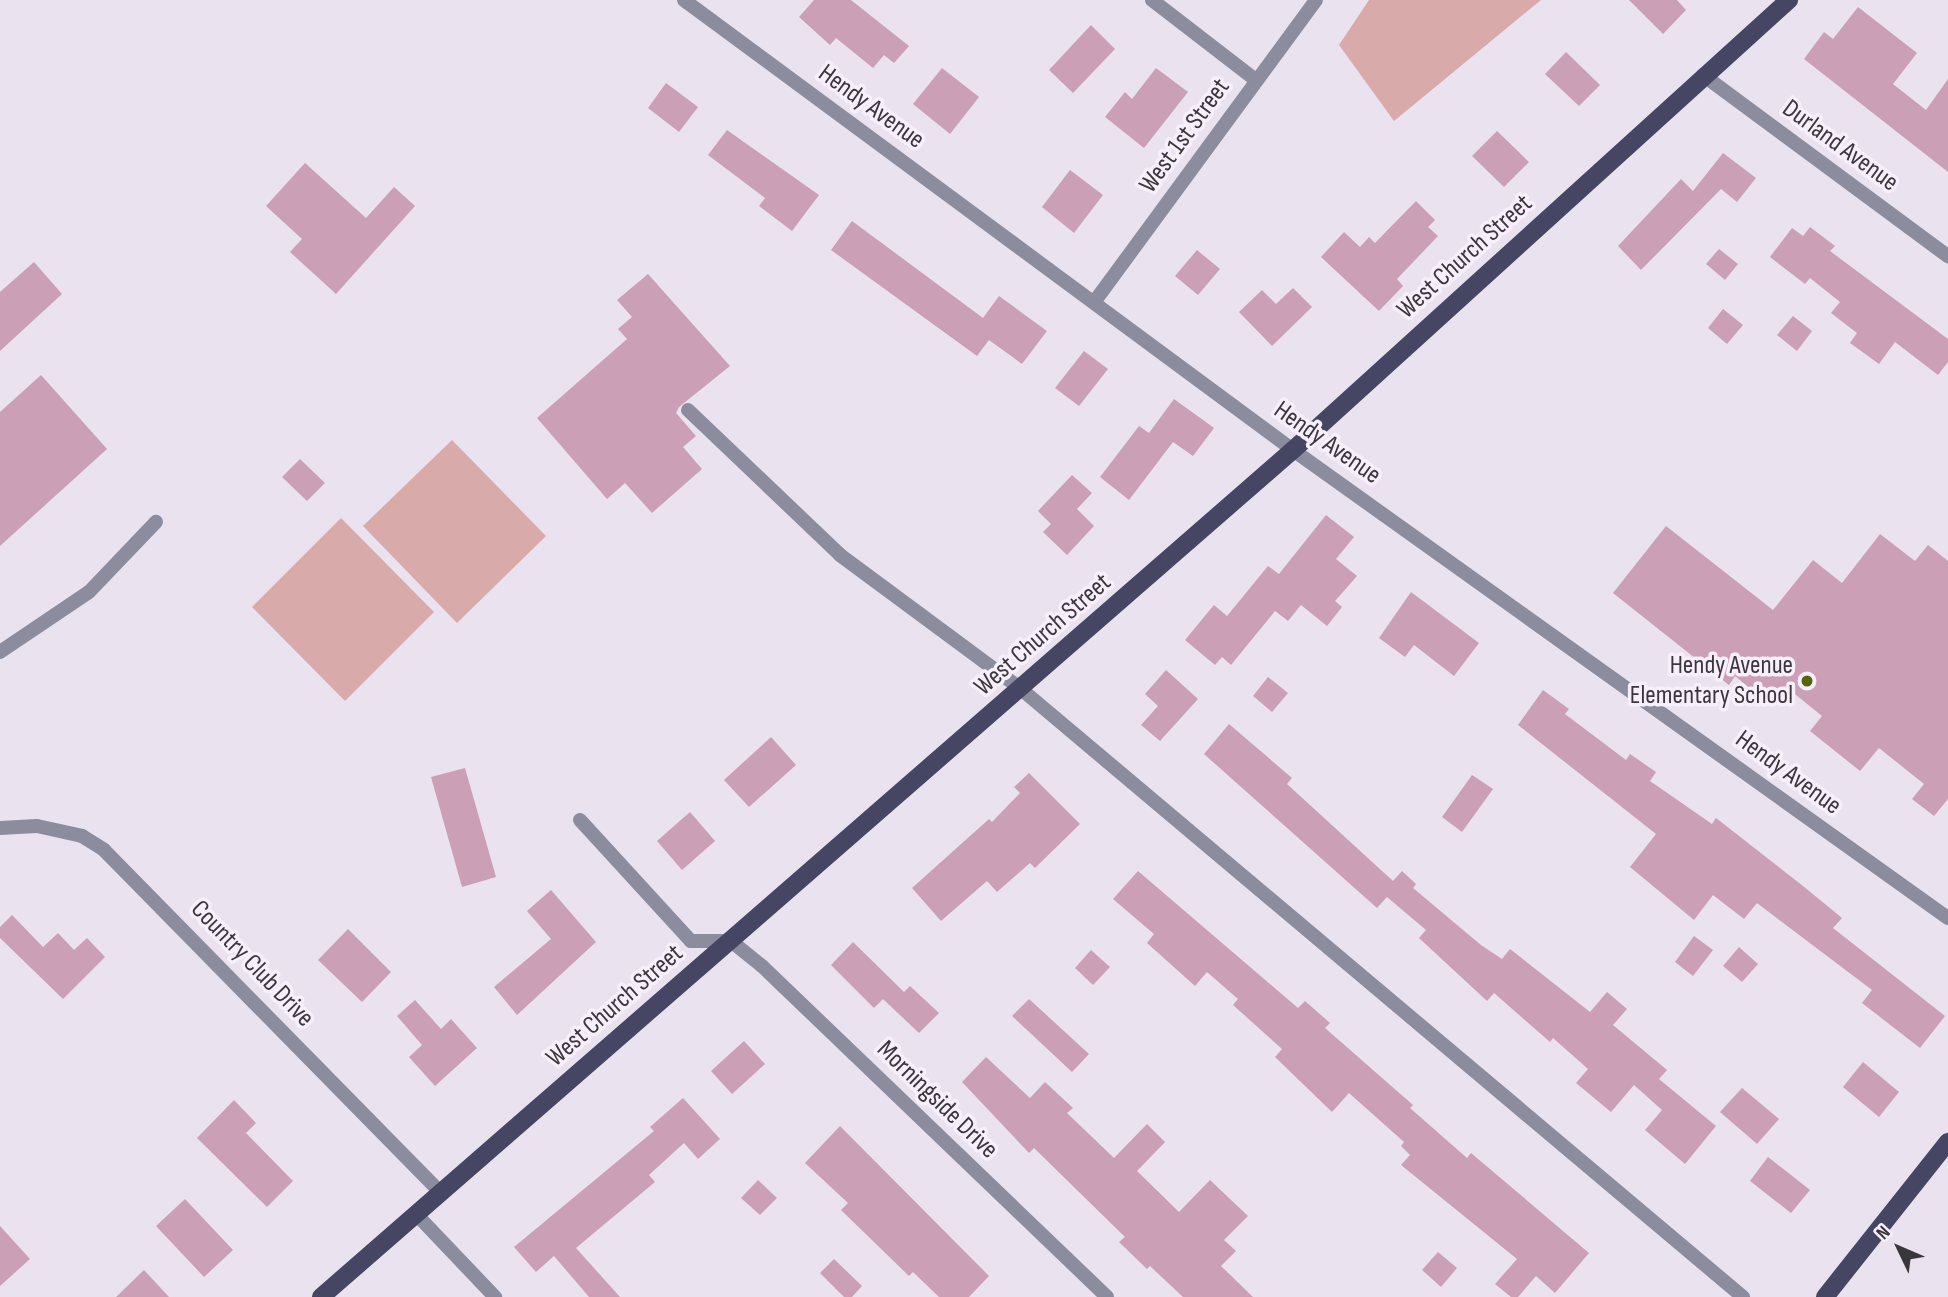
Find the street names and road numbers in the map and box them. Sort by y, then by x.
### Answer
street label: Hendy Avenue [812,58,930,156]
street label: West 1st Street [1133,73,1237,199]
street label: Durland Avenue [1776,94,1904,198]
street label: West Church Street [1391,188,1539,326]
street label: Hendy Avenue [1268,395,1386,491]
street label: West Church Street [968,567,1118,703]
street label: Hendy Avenue [1729,724,1847,822]
street label: Country Club Drive [184,894,320,1034]
street label: West Church Street [540,938,690,1074]
street label: Morningside Drive [870,1035,1004,1165]

